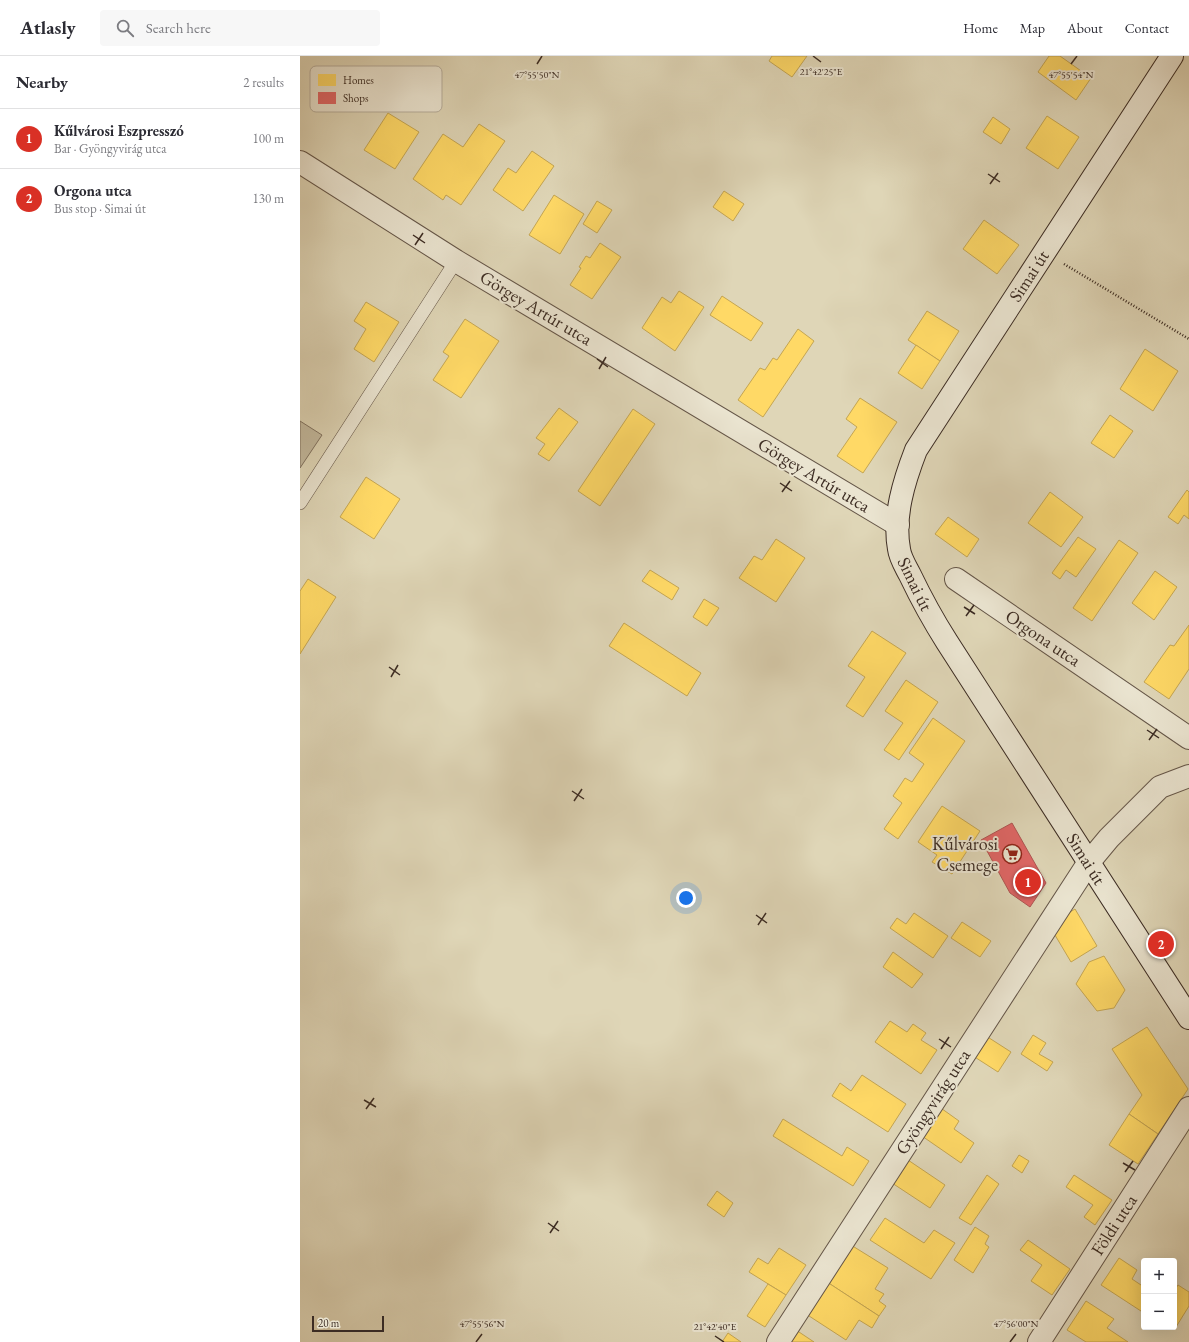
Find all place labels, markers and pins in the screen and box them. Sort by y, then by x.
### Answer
place label: Kűlvárosi Csemege [932,832,999,876]
supermarket icon: Kűlvárosi Csemege [1001,843,1023,865]
pin: 1 [1015,867,1041,897]
pin: 2 [1148,929,1174,959]

